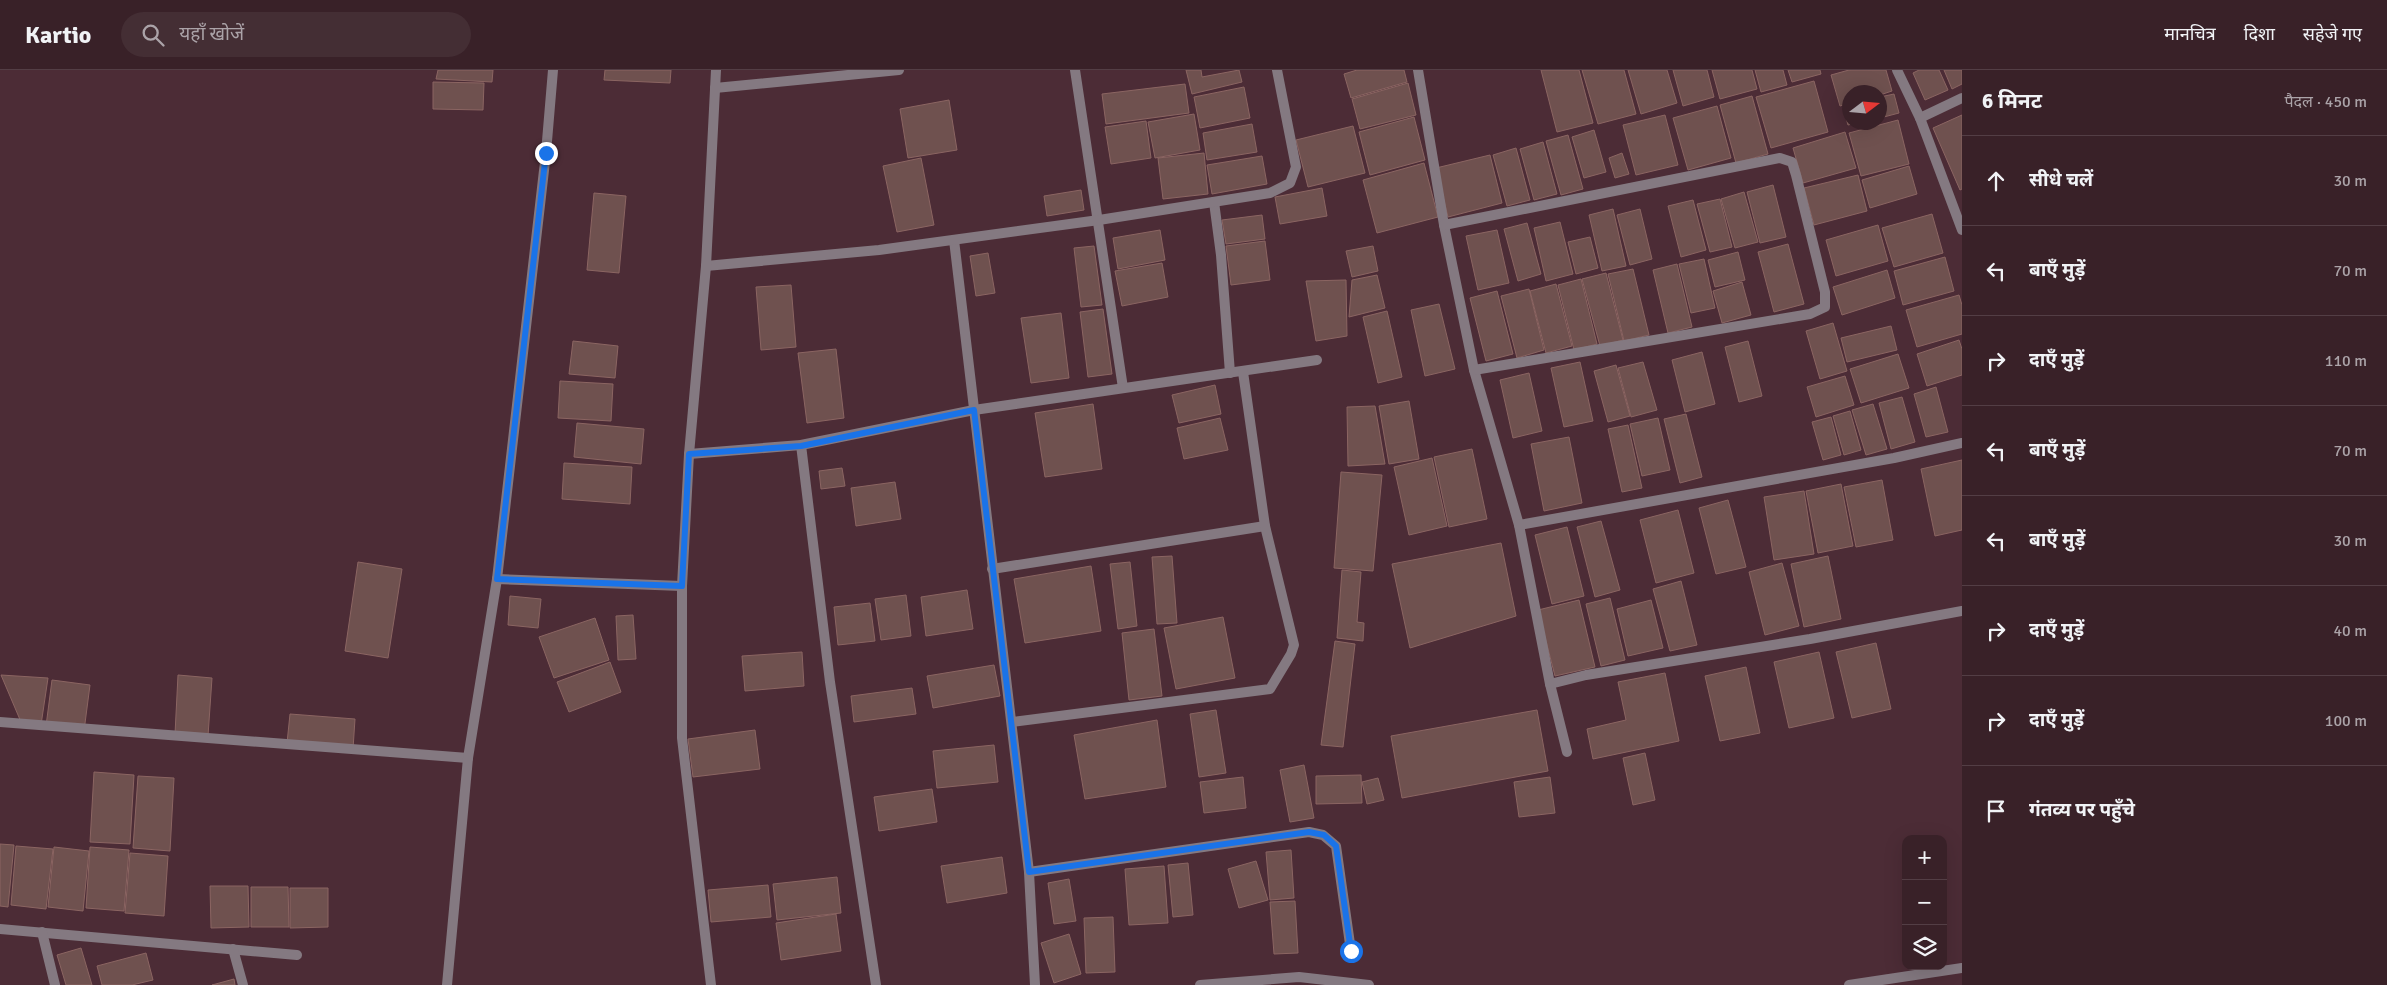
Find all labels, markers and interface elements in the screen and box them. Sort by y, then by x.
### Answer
search box [121,12,471,57]
text: Kartio [25,20,91,50]
icon: search [139,21,167,49]
text: यहाँ खोजें [179,22,244,46]
text: मानचित्र [2164,23,2216,45]
text: दिशा [2244,23,2275,45]
text: सहेजे गए [2303,23,2362,45]
north arrow [1842,85,1887,130]
text: 6 मिनट [1982,88,2042,114]
text: पैदल · 450 m [2284,92,2367,112]
route end [535,142,558,165]
icon: ahead [1982,167,2010,195]
text: सीधे चलें [2029,168,2093,192]
text: 30 m [2333,171,2367,191]
icon: left [1982,257,2010,285]
text: बाएँ मुड़ें [2029,258,2085,282]
text: 70 m [2333,261,2367,281]
icon: right [1982,347,2010,375]
text: दाएँ मुड़ें [2029,348,2084,372]
text: 110 m [2325,351,2367,371]
icon: left [1982,437,2010,465]
text: बाएँ मुड़ें [2029,438,2085,462]
text: 70 m [2333,441,2367,461]
icon: left [1982,527,2010,555]
text: बाएँ मुड़ें [2029,528,2085,552]
text: 30 m [2333,531,2367,551]
icon: right [1982,617,2010,645]
text: दाएँ मुड़ें [2029,618,2084,642]
text: 40 m [2333,621,2367,641]
icon: right [1982,707,2010,735]
text: दाएँ मुड़ें [2029,708,2084,732]
text: 100 m [2325,711,2367,731]
icon: arrive [1982,797,2010,825]
text: गंतव्य पर पहुँचे [2029,798,2135,822]
map controls [1902,835,1947,970]
button: + [1902,835,1947,880]
button: − [1902,880,1947,925]
button: layers [1902,925,1947,970]
route start [1340,940,1363,963]

